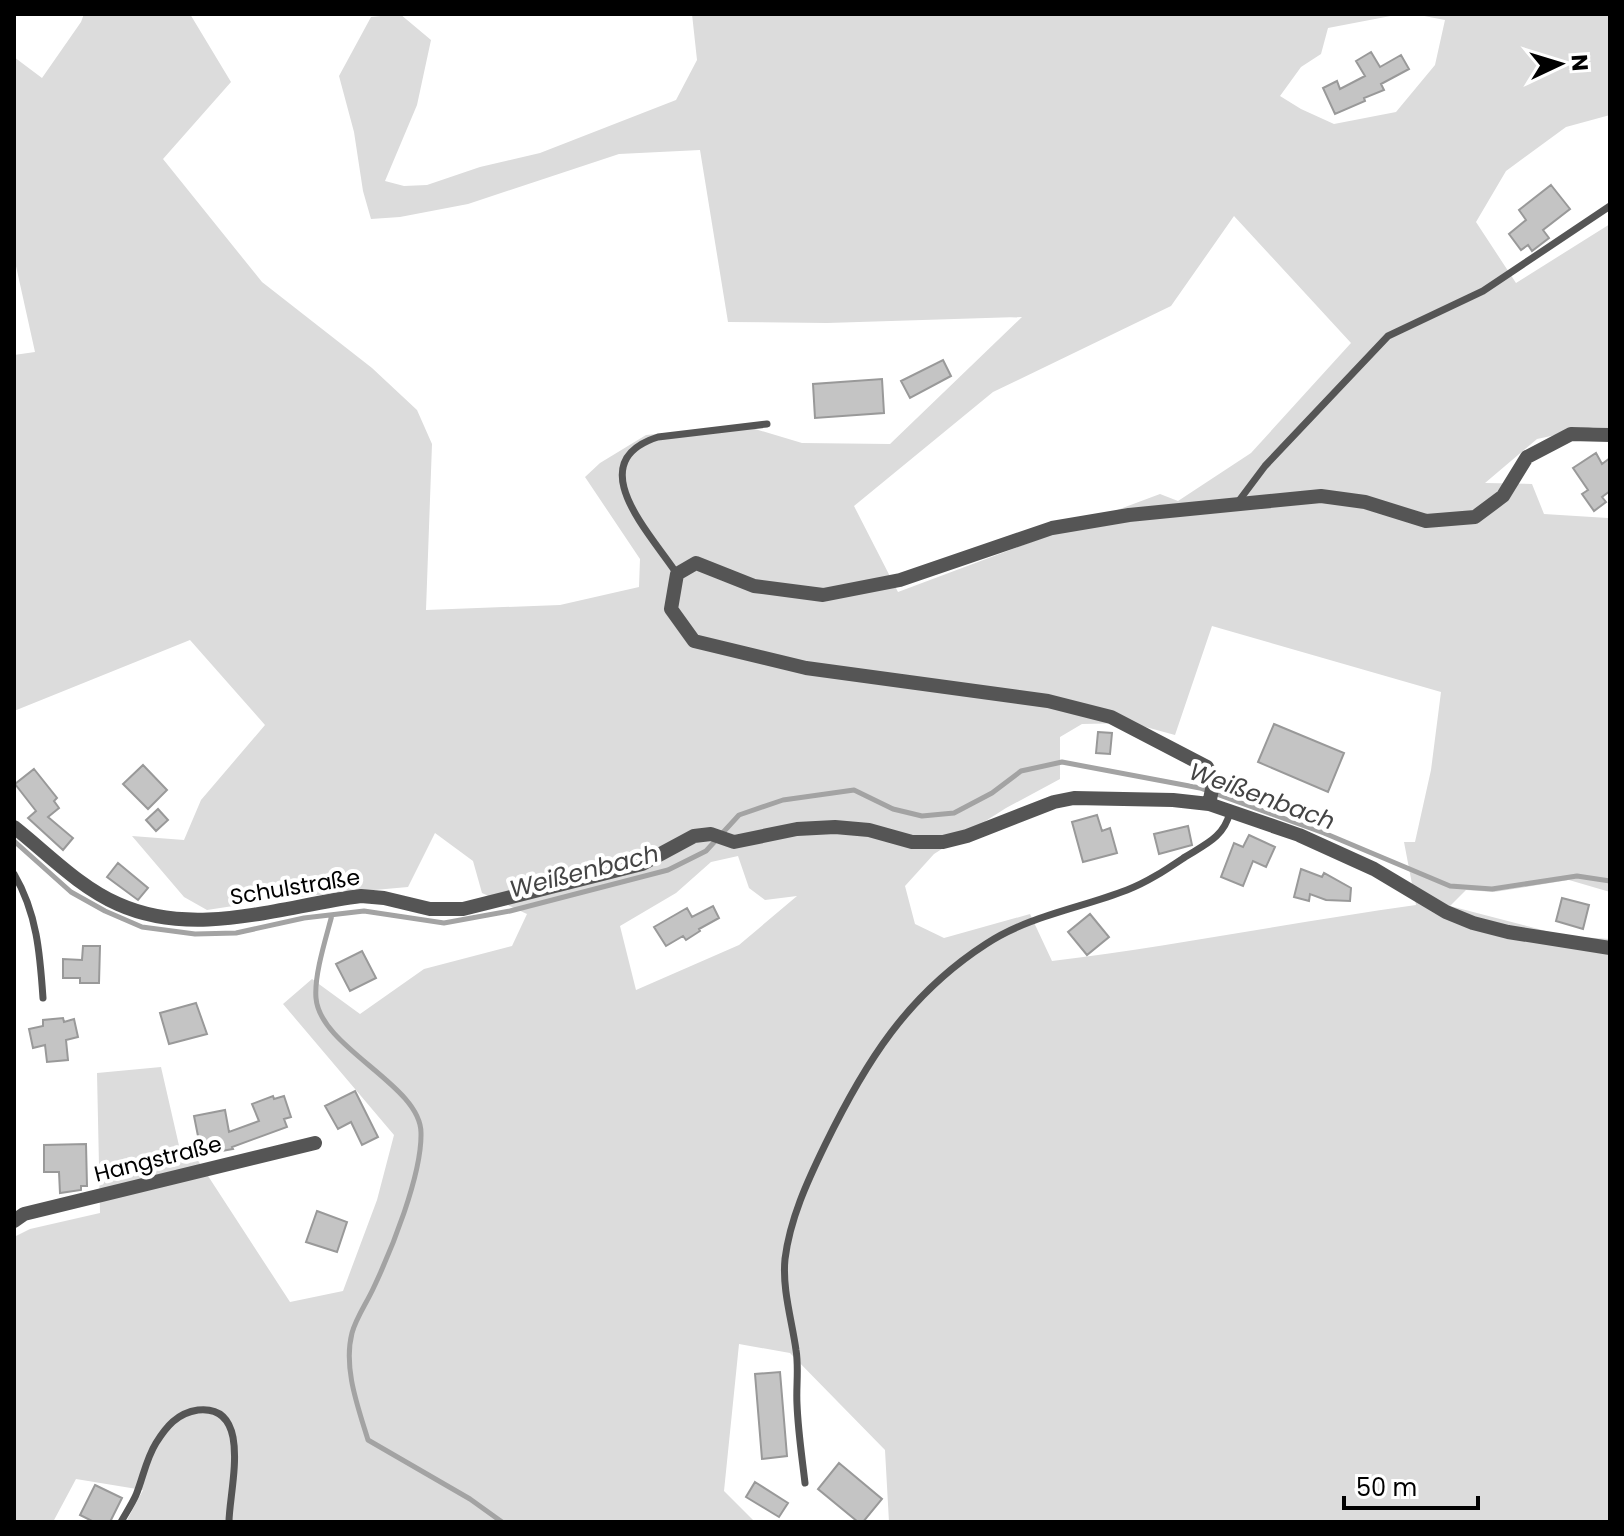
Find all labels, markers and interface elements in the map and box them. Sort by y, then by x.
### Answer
north arrow [1520,24,1600,104]
text: N [1563,53,1595,72]
water label: Weißenbach [1185,754,1339,838]
water label: Weißenbach [506,837,662,905]
street label: Schulstraße [228,861,362,913]
street label: Hangstraße [91,1128,225,1190]
scale bar [1344,1460,1478,1510]
text: 50 m [1356,1471,1417,1504]

